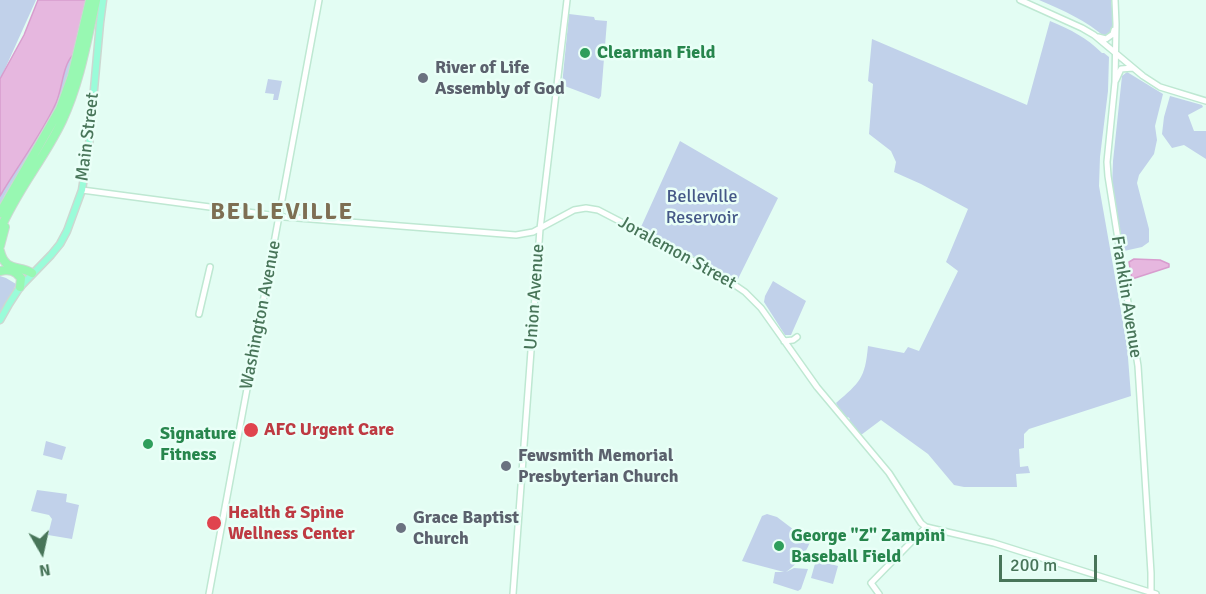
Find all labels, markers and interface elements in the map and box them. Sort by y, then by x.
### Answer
place label: Clearman Field [597,42,715,64]
marker: Clearman Field [578,46,592,60]
place label: River of Life Assembly of God [435,57,565,100]
marker: River of Life Assembly of God [416,71,430,85]
street label: Main Street [72,91,104,183]
park label: Belleville Reservoir [666,186,738,228]
district label: BELLEVILLE [210,199,354,227]
street label: Joralemon Street [614,212,740,294]
street label: Franklin Avenue [1106,234,1146,360]
street label: Washington Avenue [236,239,286,391]
street label: Union Avenue [521,243,549,351]
place label: AFC Urgent Care [264,419,394,441]
marker: AFC Urgent Care [242,421,260,439]
place label: Signature Fitness [160,423,236,466]
marker: Signature Fitness [141,437,155,451]
place label: Fewsmith Memorial Presbyterian Church [518,445,679,488]
marker: Fewsmith Memorial Presbyterian Church [499,459,513,473]
place label: Health & Spine Wellness Center [228,502,355,544]
place label: Grace Baptist Church [413,507,519,550]
marker: Health & Spine Wellness Center [205,514,223,532]
marker: Grace Baptist Church [394,521,408,535]
north arrow [12,522,72,582]
place label: George "Z" Zampini Baseball Field [791,525,945,568]
marker: George "Z" Zampini Baseball Field [772,539,786,553]
scale bar [1002,543,1100,581]
text: 200 m [1010,554,1057,576]
text: N [38,559,52,581]

